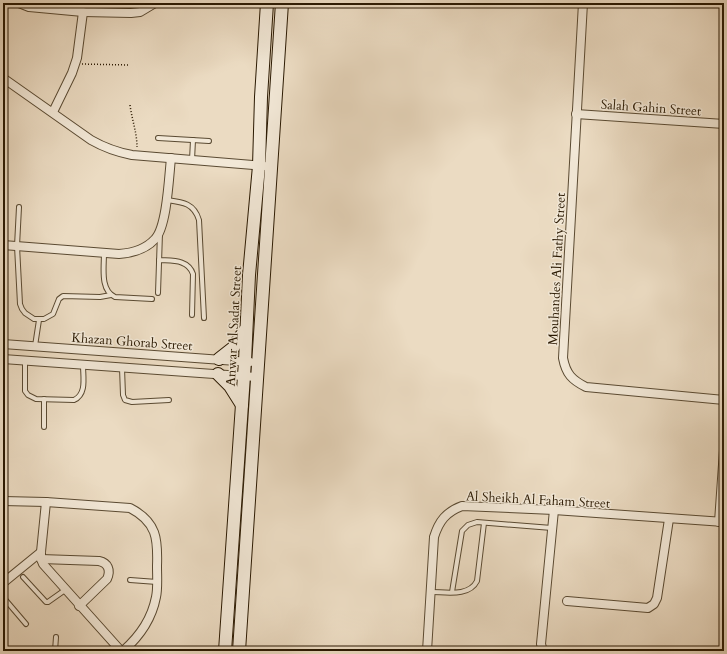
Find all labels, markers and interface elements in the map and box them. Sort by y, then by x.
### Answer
street label: Salah Gahin Street [600,96,702,120]
street label: Mouhandes Ali Fathy Street [544,192,570,346]
street label: Anwar Al Sadat Street [222,265,246,387]
street label: Khazan Ghorab Street [71,329,193,355]
street label: Al Sheikh Al Faham Street [465,487,611,513]

